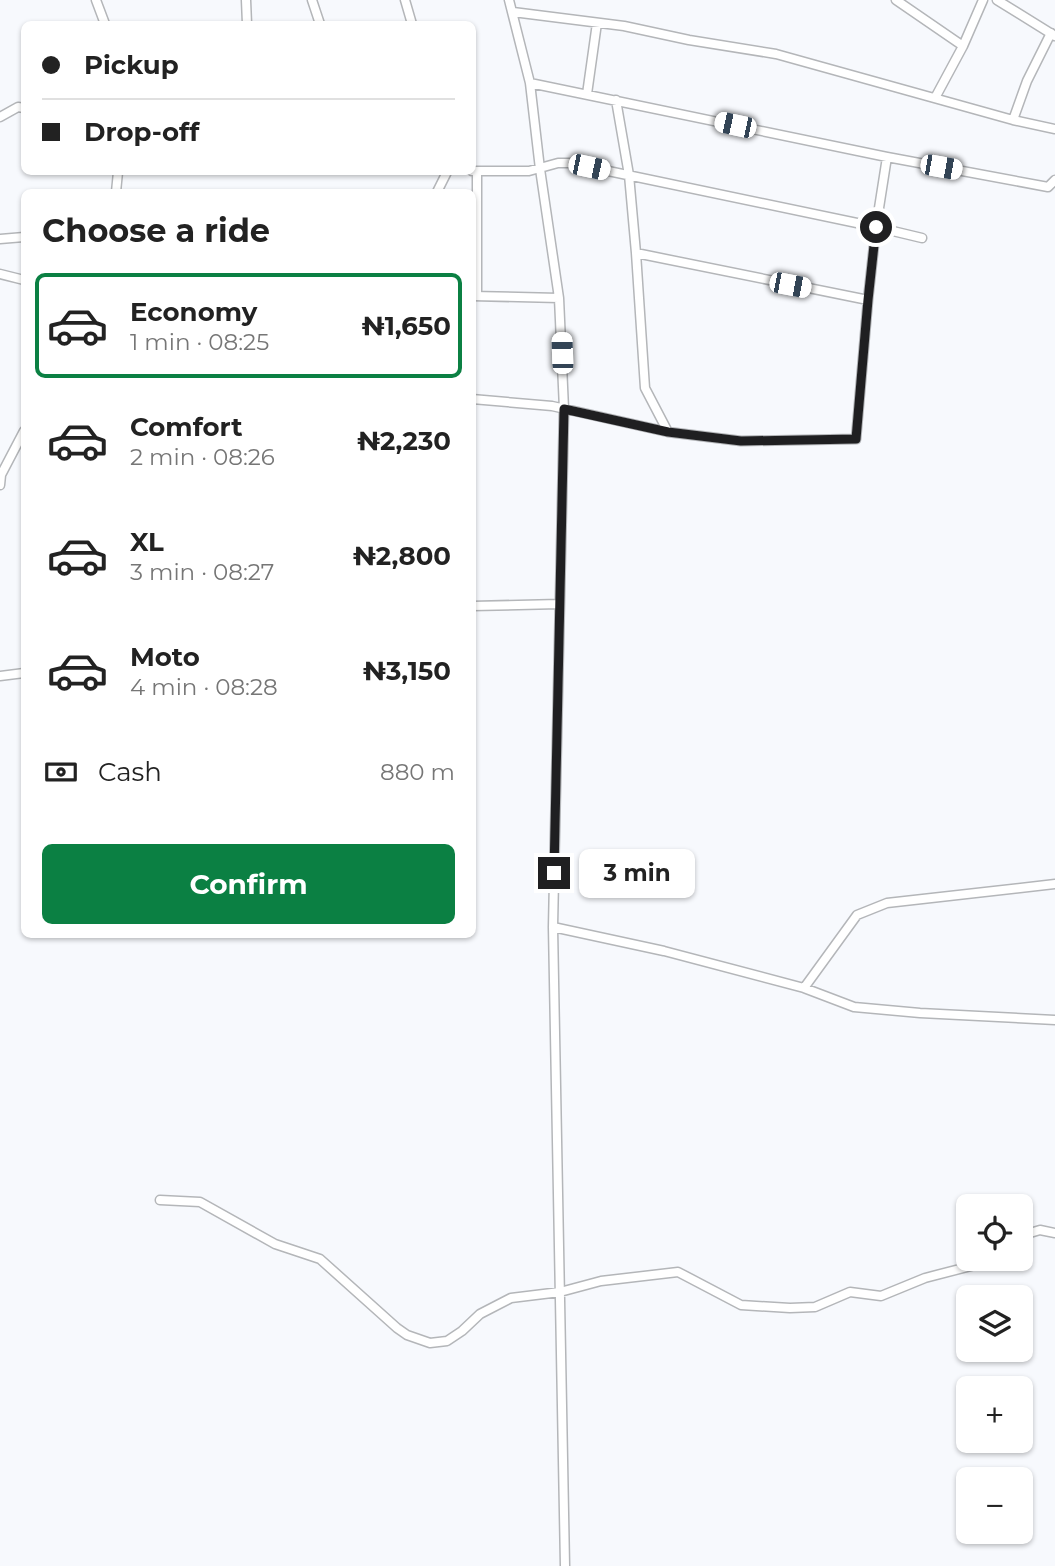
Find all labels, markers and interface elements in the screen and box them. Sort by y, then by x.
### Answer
text: Pickup [84,49,179,81]
car [713,110,758,140]
text: Drop-off [84,116,199,148]
car [567,152,612,182]
car [919,153,964,181]
text: Choose a ride [42,211,270,250]
route start [860,211,892,243]
car [768,271,813,299]
icon: car [46,294,109,357]
text: Economy [130,296,257,328]
text: ₦1,650 [361,310,451,342]
text: 1 min · 08:25 [130,328,269,356]
car [551,332,574,374]
icon: car [46,409,109,472]
text: Comfort [130,411,242,443]
text: ₦2,230 [357,425,451,457]
text: 2 min · 08:26 [130,443,275,471]
icon: car [46,524,109,587]
text: XL [130,526,164,558]
text: ₦2,800 [353,540,451,572]
text: 3 min · 08:27 [130,558,274,586]
icon: car [46,639,109,702]
text: Moto [130,641,200,673]
text: ₦3,150 [362,655,451,687]
text: 4 min · 08:28 [130,673,278,701]
icon: cash [42,753,80,791]
text: Cash [98,756,162,788]
text: 880 m [380,758,455,786]
button: Confirm [42,844,455,924]
callout: 3 min [578,848,694,898]
route end [538,857,570,889]
text: 3 min [603,859,671,887]
map controls [956,1194,1033,1544]
button: locate [956,1194,1033,1271]
button: layers [956,1285,1033,1362]
button: + [956,1376,1033,1453]
button: − [956,1467,1033,1544]

